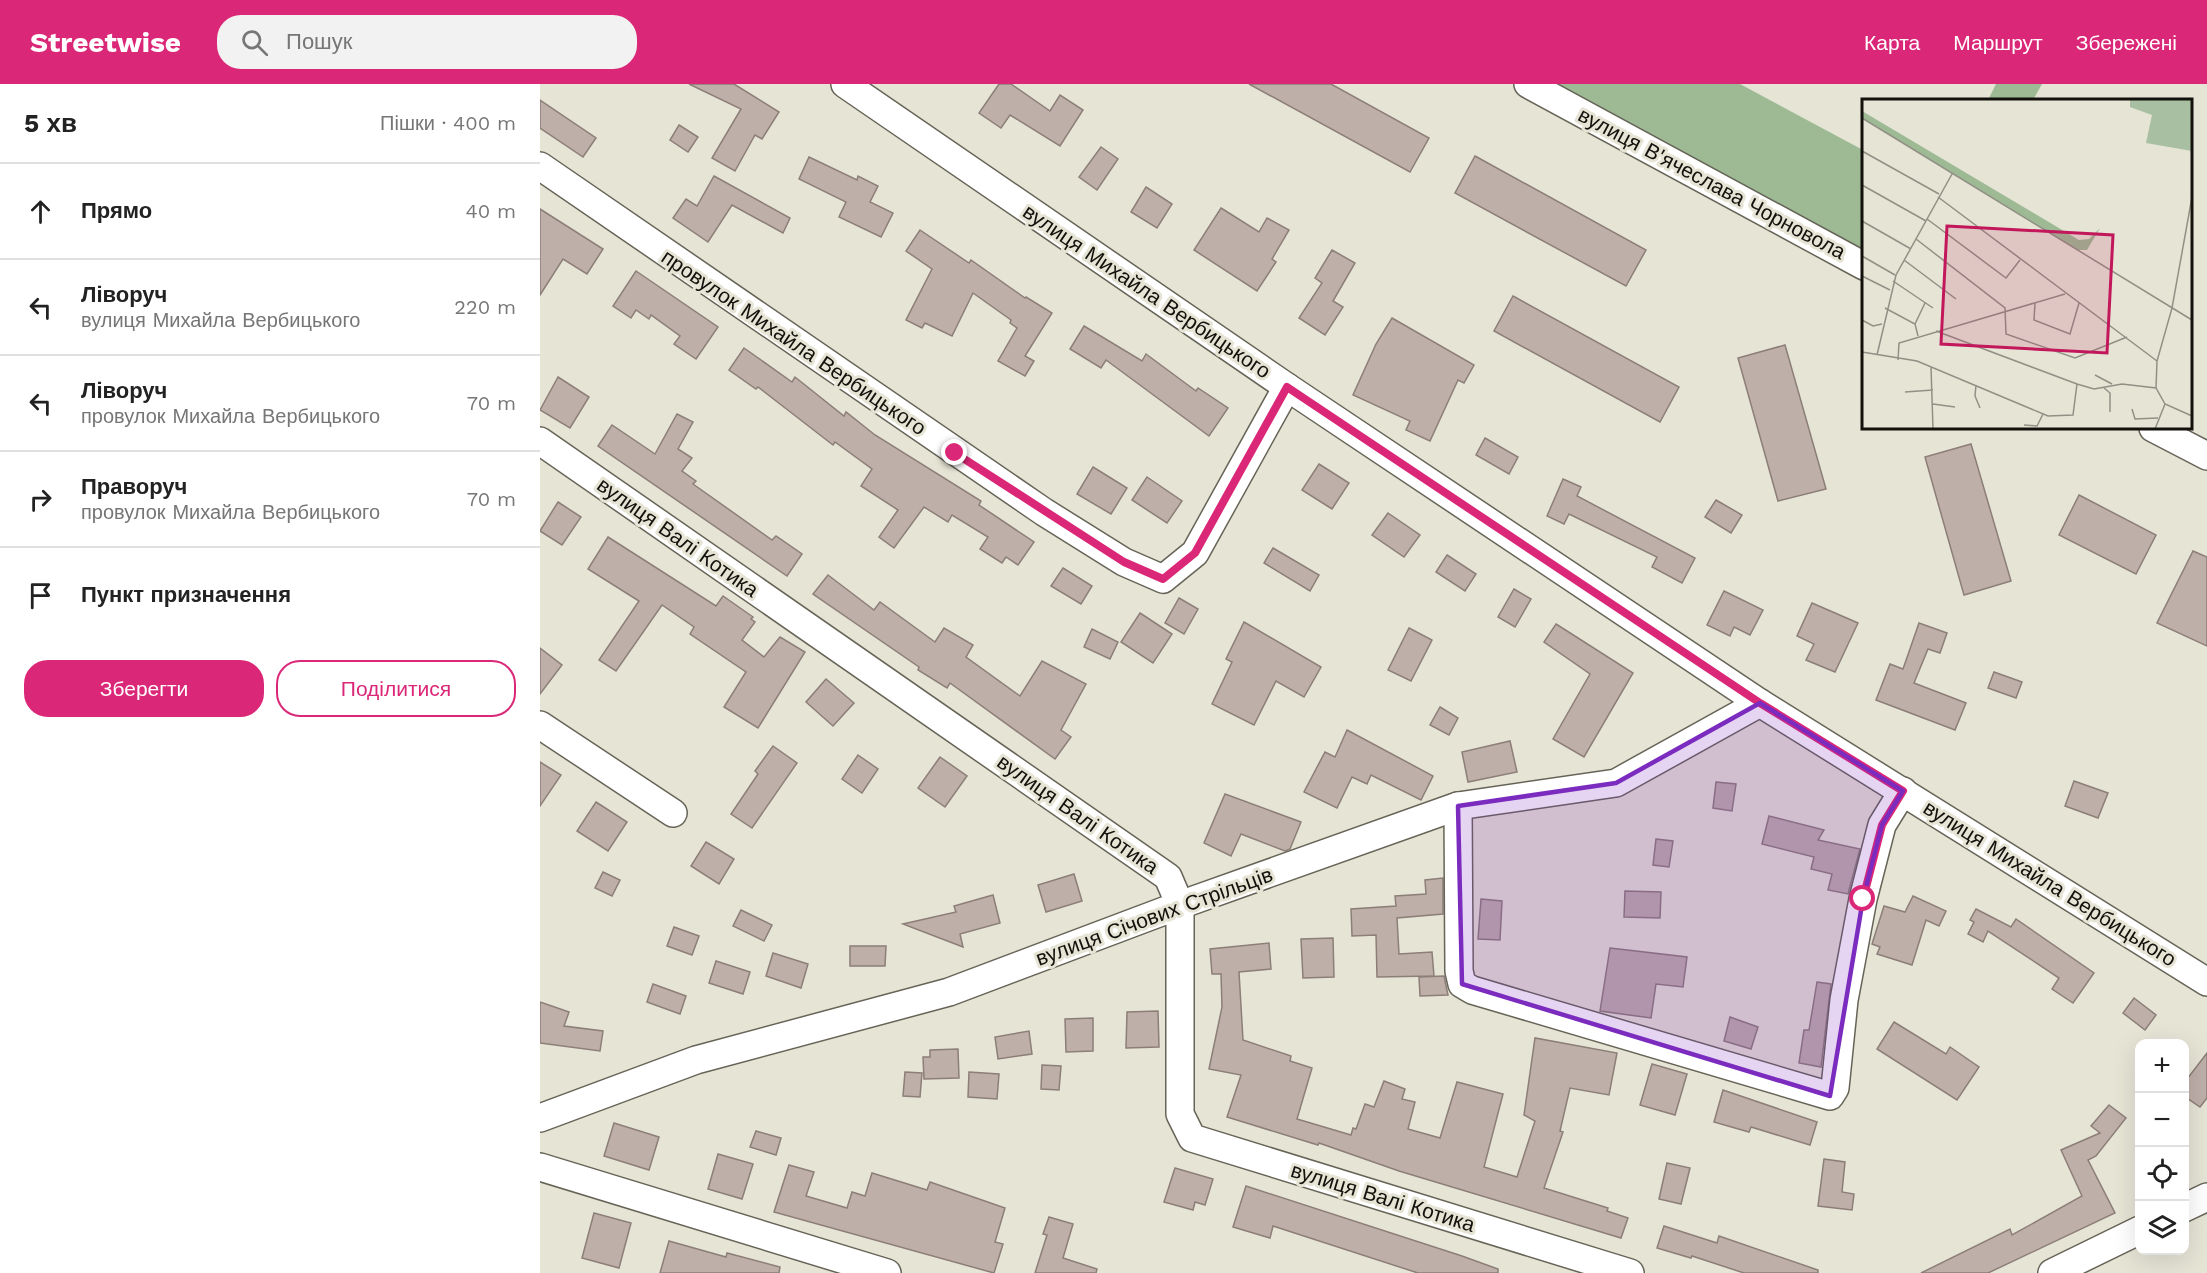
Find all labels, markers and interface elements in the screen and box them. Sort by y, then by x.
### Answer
search box [217,15,637,69]
text: Streetwise [30,26,181,59]
icon: search [238,26,271,59]
text: Пошук [286,29,352,54]
text: Карта [1864,30,1920,55]
text: Маршрут [1953,30,2043,55]
text: Збережені [2076,30,2177,55]
inset map [1862,99,2192,429]
street label: вулиця В'ячеслава Чорновола [1574,102,1850,264]
text: 5 хв [24,108,77,138]
text: Пішки · 400 m [380,111,516,135]
icon: ahead [24,195,57,228]
text: Прямо [81,198,152,223]
text: 40 m [465,199,516,223]
street label: вулиця Михайла Вербицького [1018,199,1276,383]
street label: провулок Михайла Вербицького [657,244,931,440]
text: Ліворуч [81,282,167,307]
icon: left [24,291,57,324]
text: 220 m [454,295,516,319]
text: вулиця Михайла Вербицького [81,308,360,332]
text: Ліворуч [81,378,167,403]
icon: left [24,387,57,420]
text: 70 m [467,391,516,415]
text: провулок Михайла Вербицького [81,404,380,428]
route end [941,439,967,465]
street label: вулиця Валі Котика [593,472,764,602]
text: Праворуч [81,474,187,499]
icon: right [24,483,57,516]
text: 70 m [467,487,516,511]
text: провулок Михайла Вербицького [81,500,380,524]
icon: arrive [24,579,57,612]
text: Пункт призначення [81,582,291,607]
button: Зберегти [24,660,264,717]
button: Поділитися [276,660,516,717]
street label: вулиця Валі Котика [993,749,1164,879]
street label: вулиця Михайла Вербицького [1919,795,2181,971]
street label: вулиця Січових Стрільців [1032,861,1276,971]
route start [1849,885,1875,911]
map controls [2135,1039,2189,1255]
button: + [2135,1039,2189,1093]
button: − [2135,1093,2189,1147]
button: locate [2135,1147,2189,1201]
street label: вулиця Валі Котика [1288,1157,1478,1237]
button: layers [2135,1201,2189,1255]

